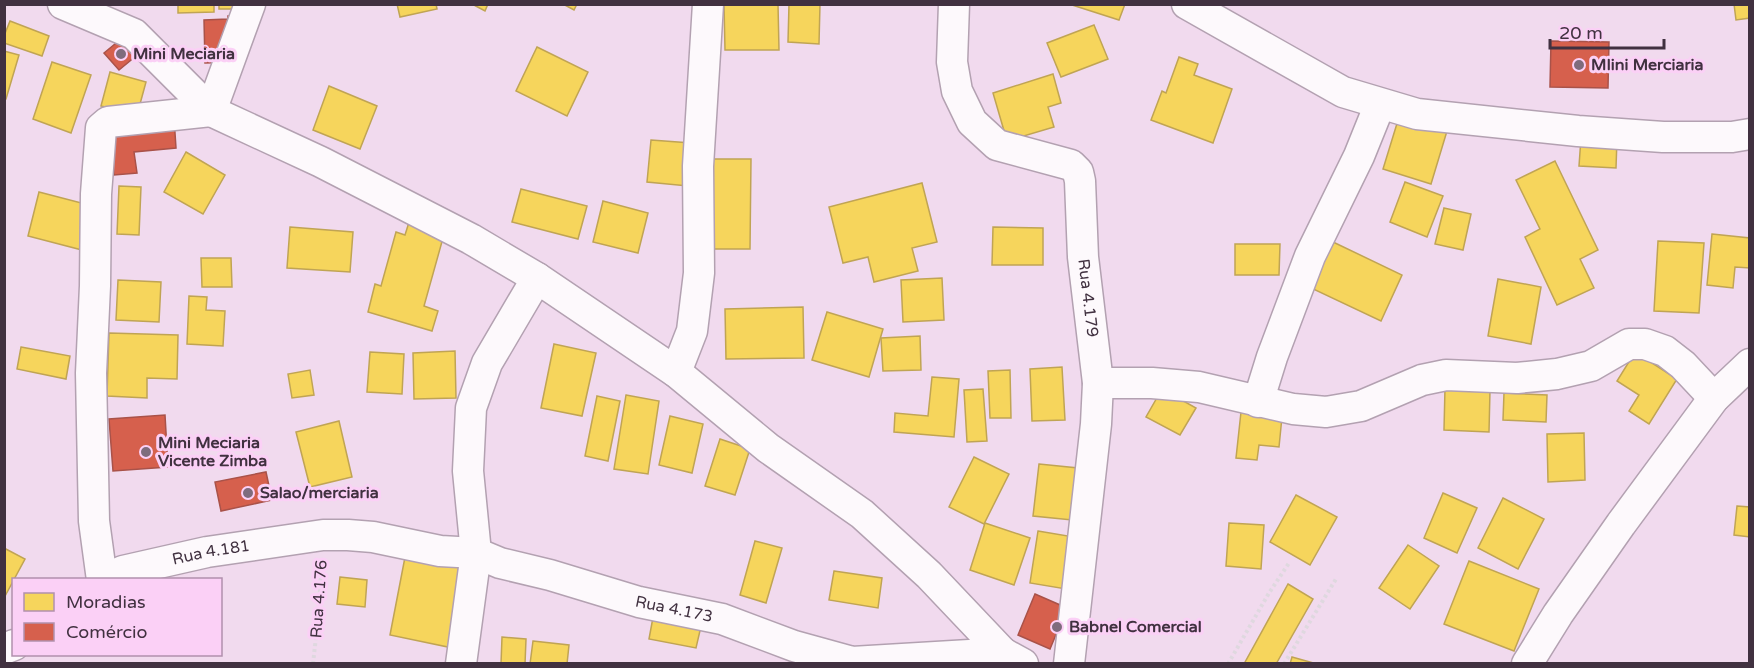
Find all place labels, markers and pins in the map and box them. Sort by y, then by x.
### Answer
place label: Mini Meciaria [133,44,235,64]
marker: Mini Meciaria [114,47,128,61]
place label: MIini Merciaria [1591,55,1704,75]
marker: MIini Merciaria [1572,58,1586,72]
place label: Mini Meciaria Vicente Zimba [158,433,267,471]
marker: Mini Meciaria Vicente Zimba [139,445,153,459]
place label: Salao/merciaria [260,483,379,503]
marker: Salao/merciaria [241,486,255,500]
place label: Babnel Comercial [1069,617,1202,637]
marker: Babnel Comercial [1050,620,1064,634]

